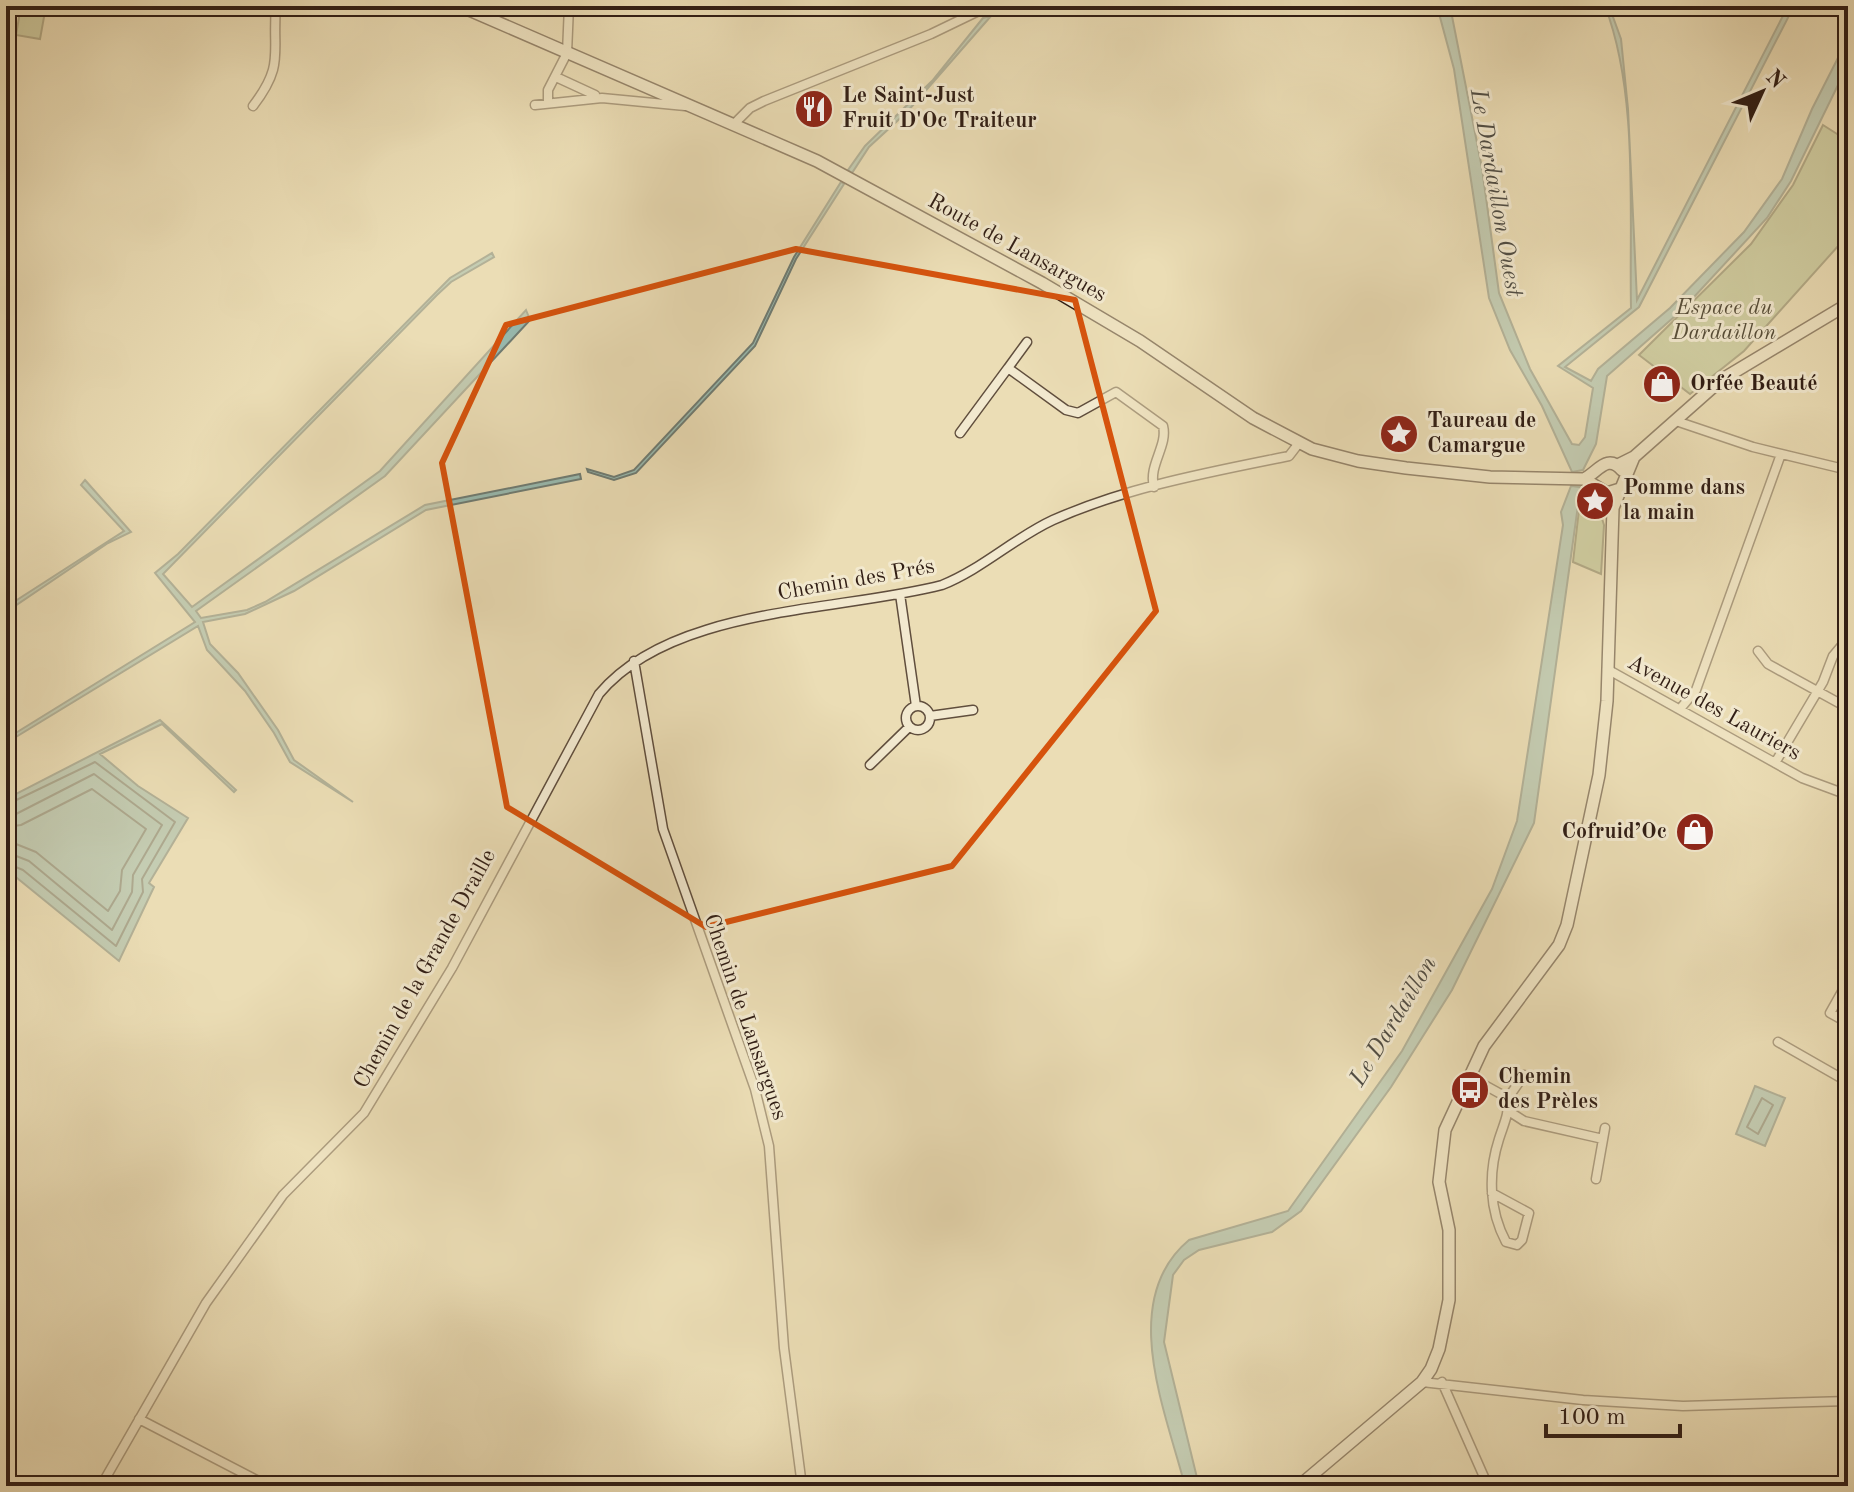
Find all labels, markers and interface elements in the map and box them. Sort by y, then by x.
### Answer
north arrow [1722,52,1802,132]
text: N [1761,66,1789,93]
place label: Le Saint-Just Fruit D'Oc Traiteur [842,85,1037,132]
water label: Le Dardaillon Ouest [1465,86,1525,300]
restaurant icon: Le Saint-Just Fruit D'Oc Traiteur [793,88,835,130]
street label: Route de Lansargues [924,190,1110,306]
park label: Espace du Dardaillon [1671,297,1776,344]
shop icon: Orfée Beauté [1641,363,1683,405]
place label: Orfée Beauté [1690,373,1818,395]
place label: Taureau de Camargue [1427,410,1536,457]
place icon: Taureau de Camargue [1378,413,1420,455]
place label: Pomme dans la main [1623,477,1745,524]
place icon: Pomme dans la main [1574,480,1616,522]
street label: Chemin des Prés [776,555,936,605]
street label: Avenue des Lauriers [1624,651,1804,765]
shop icon: Cofruid’Oc [1674,811,1716,853]
place label: Cofruid’Oc [1562,821,1667,843]
street label: Chemin de la Grande Draille [350,846,500,1092]
street label: Chemin de Lansargues [699,911,791,1123]
water label: Le Dardaillon [1345,953,1442,1092]
place label: Chemin des Prèles [1498,1066,1598,1113]
bus stop icon: Chemin des Prèles [1449,1069,1491,1111]
scale bar [1546,1388,1680,1438]
text: 100 m [1558,1406,1626,1430]

